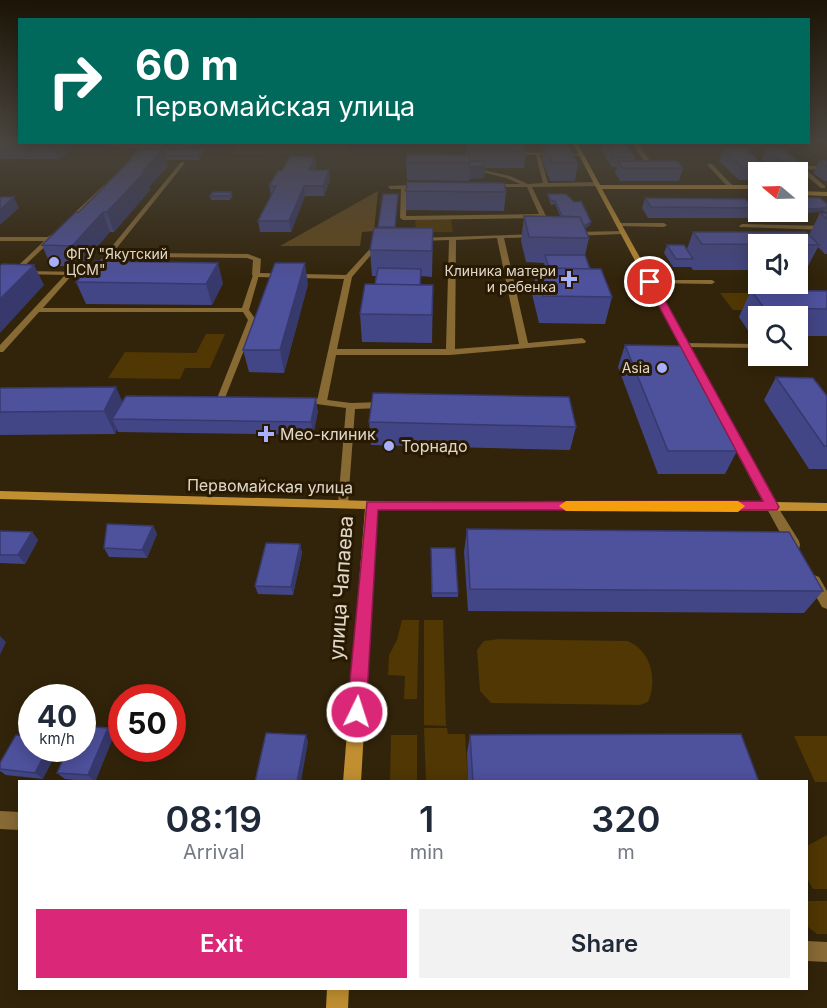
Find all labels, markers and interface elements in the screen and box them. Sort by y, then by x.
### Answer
text: 60 m [135,39,239,90]
icon: right [36,42,114,120]
text: Первомайская улица [135,90,415,123]
north arrow [748,162,808,222]
map controls [748,162,808,366]
button: sound [748,234,808,294]
place label: ФГУ "Якутский ЦСМ" [66,245,168,278]
marker: ФГУ "Якутский ЦСМ" [47,255,61,269]
pin [624,256,675,307]
place label: Клиника матери и ребенка [444,262,556,295]
icon: arrive [633,265,666,298]
marker: Клиника матери и ребенка [560,270,578,288]
button: search [748,306,808,366]
place label: Asia [622,359,650,376]
marker: Asia [655,361,669,375]
place label: Мео-клиник [280,424,376,444]
marker: Мео-клиник [257,425,275,443]
place label: Торнадо [401,436,468,456]
marker: Торнадо [382,439,396,453]
street label: Первомайская улица [187,475,353,497]
street label: улица Чапаева [324,515,358,661]
position arrow [325,680,389,744]
speed limit sign: 50 [108,684,186,762]
text: 40 [37,698,77,734]
text: km/h [39,729,75,748]
text: 08:19 [166,797,262,841]
text: 1 [419,797,434,841]
text: 320 [591,797,660,841]
text: Arrival [183,840,245,864]
text: min [410,840,444,864]
text: m [617,840,635,864]
button: Exit [36,909,407,978]
button: Share [419,909,790,978]

